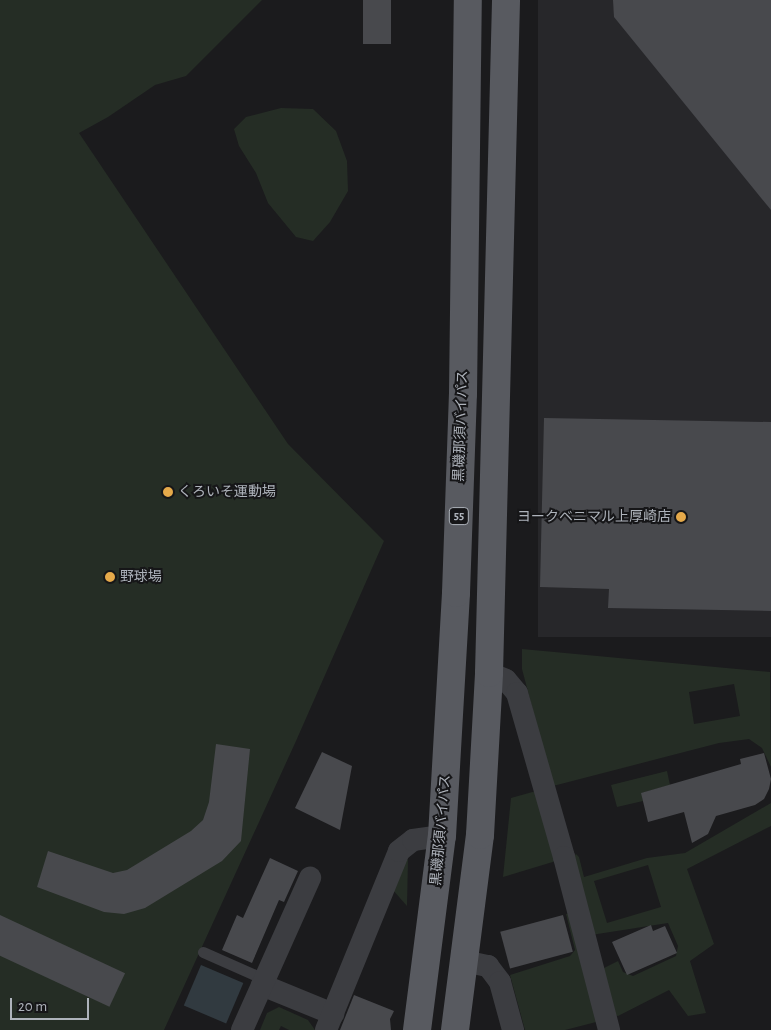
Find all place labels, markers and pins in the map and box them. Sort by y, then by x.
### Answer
place label: くろいそ運動場 [178,484,276,500]
marker: くろいそ運動場 [162,486,174,498]
place label: ヨークベニマル上厚崎店 [517,509,671,525]
marker: ヨークベニマル上厚崎店 [675,511,687,523]
place label: 野球場 [120,569,162,585]
marker: 野球場 [104,571,116,583]

